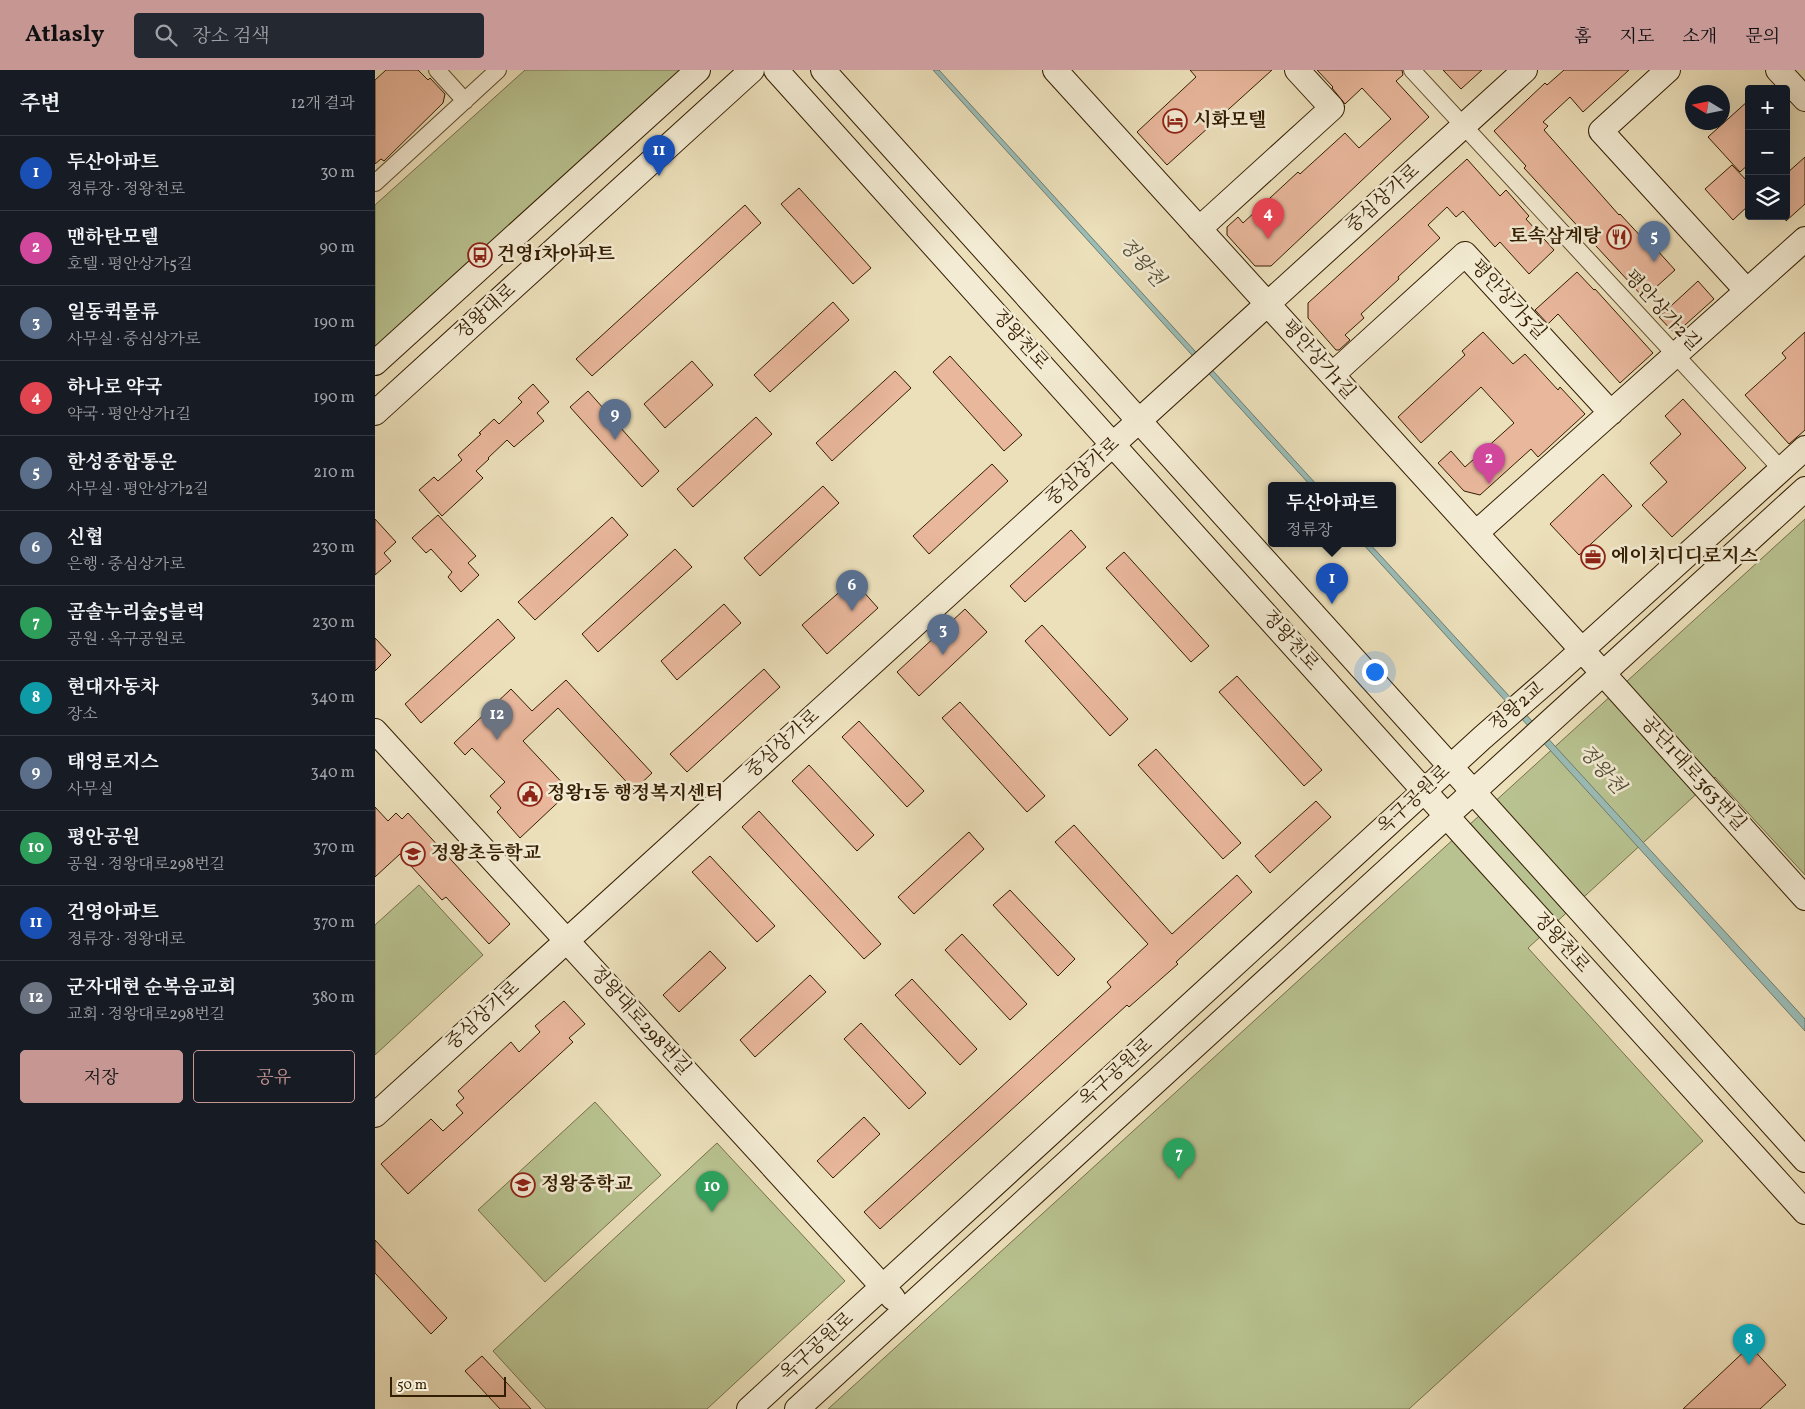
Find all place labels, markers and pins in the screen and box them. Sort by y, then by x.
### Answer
hotel icon: 시화모텔 [1162,108,1188,134]
place label: 시화모텔 [1193,108,1266,134]
pin: 11 [643,135,675,176]
pin: 4 [1252,198,1284,239]
pin: 5 [1638,221,1670,262]
place label: 토속삼계탕 [1509,224,1602,250]
restaurant icon: 토속삼계탕 [1606,224,1632,250]
bus stop icon: 건영1차아파트 [467,242,493,268]
place label: 건영1차아파트 [497,242,615,268]
pin: 9 [599,399,631,440]
pin: 2 [1473,443,1505,484]
office icon: 에이치디디로지스 [1580,544,1606,570]
place label: 에이치디디로지스 [1611,544,1758,570]
pin: 1 [1316,563,1348,604]
pin: 6 [836,570,868,611]
pin: 3 [927,614,959,655]
pin: 12 [481,699,513,740]
public building icon: 정왕1동 행정복지센터 [517,781,543,807]
place label: 정왕1동 행정복지센터 [547,781,724,807]
school or university icon: 정왕초등학교 [400,841,426,867]
place label: 정왕초등학교 [431,841,541,867]
pin: 7 [1163,1138,1195,1179]
pin: 10 [696,1171,728,1212]
school or university icon: 정왕중학교 [510,1172,536,1198]
place label: 정왕중학교 [541,1172,633,1198]
pin: 8 [1733,1324,1765,1365]

